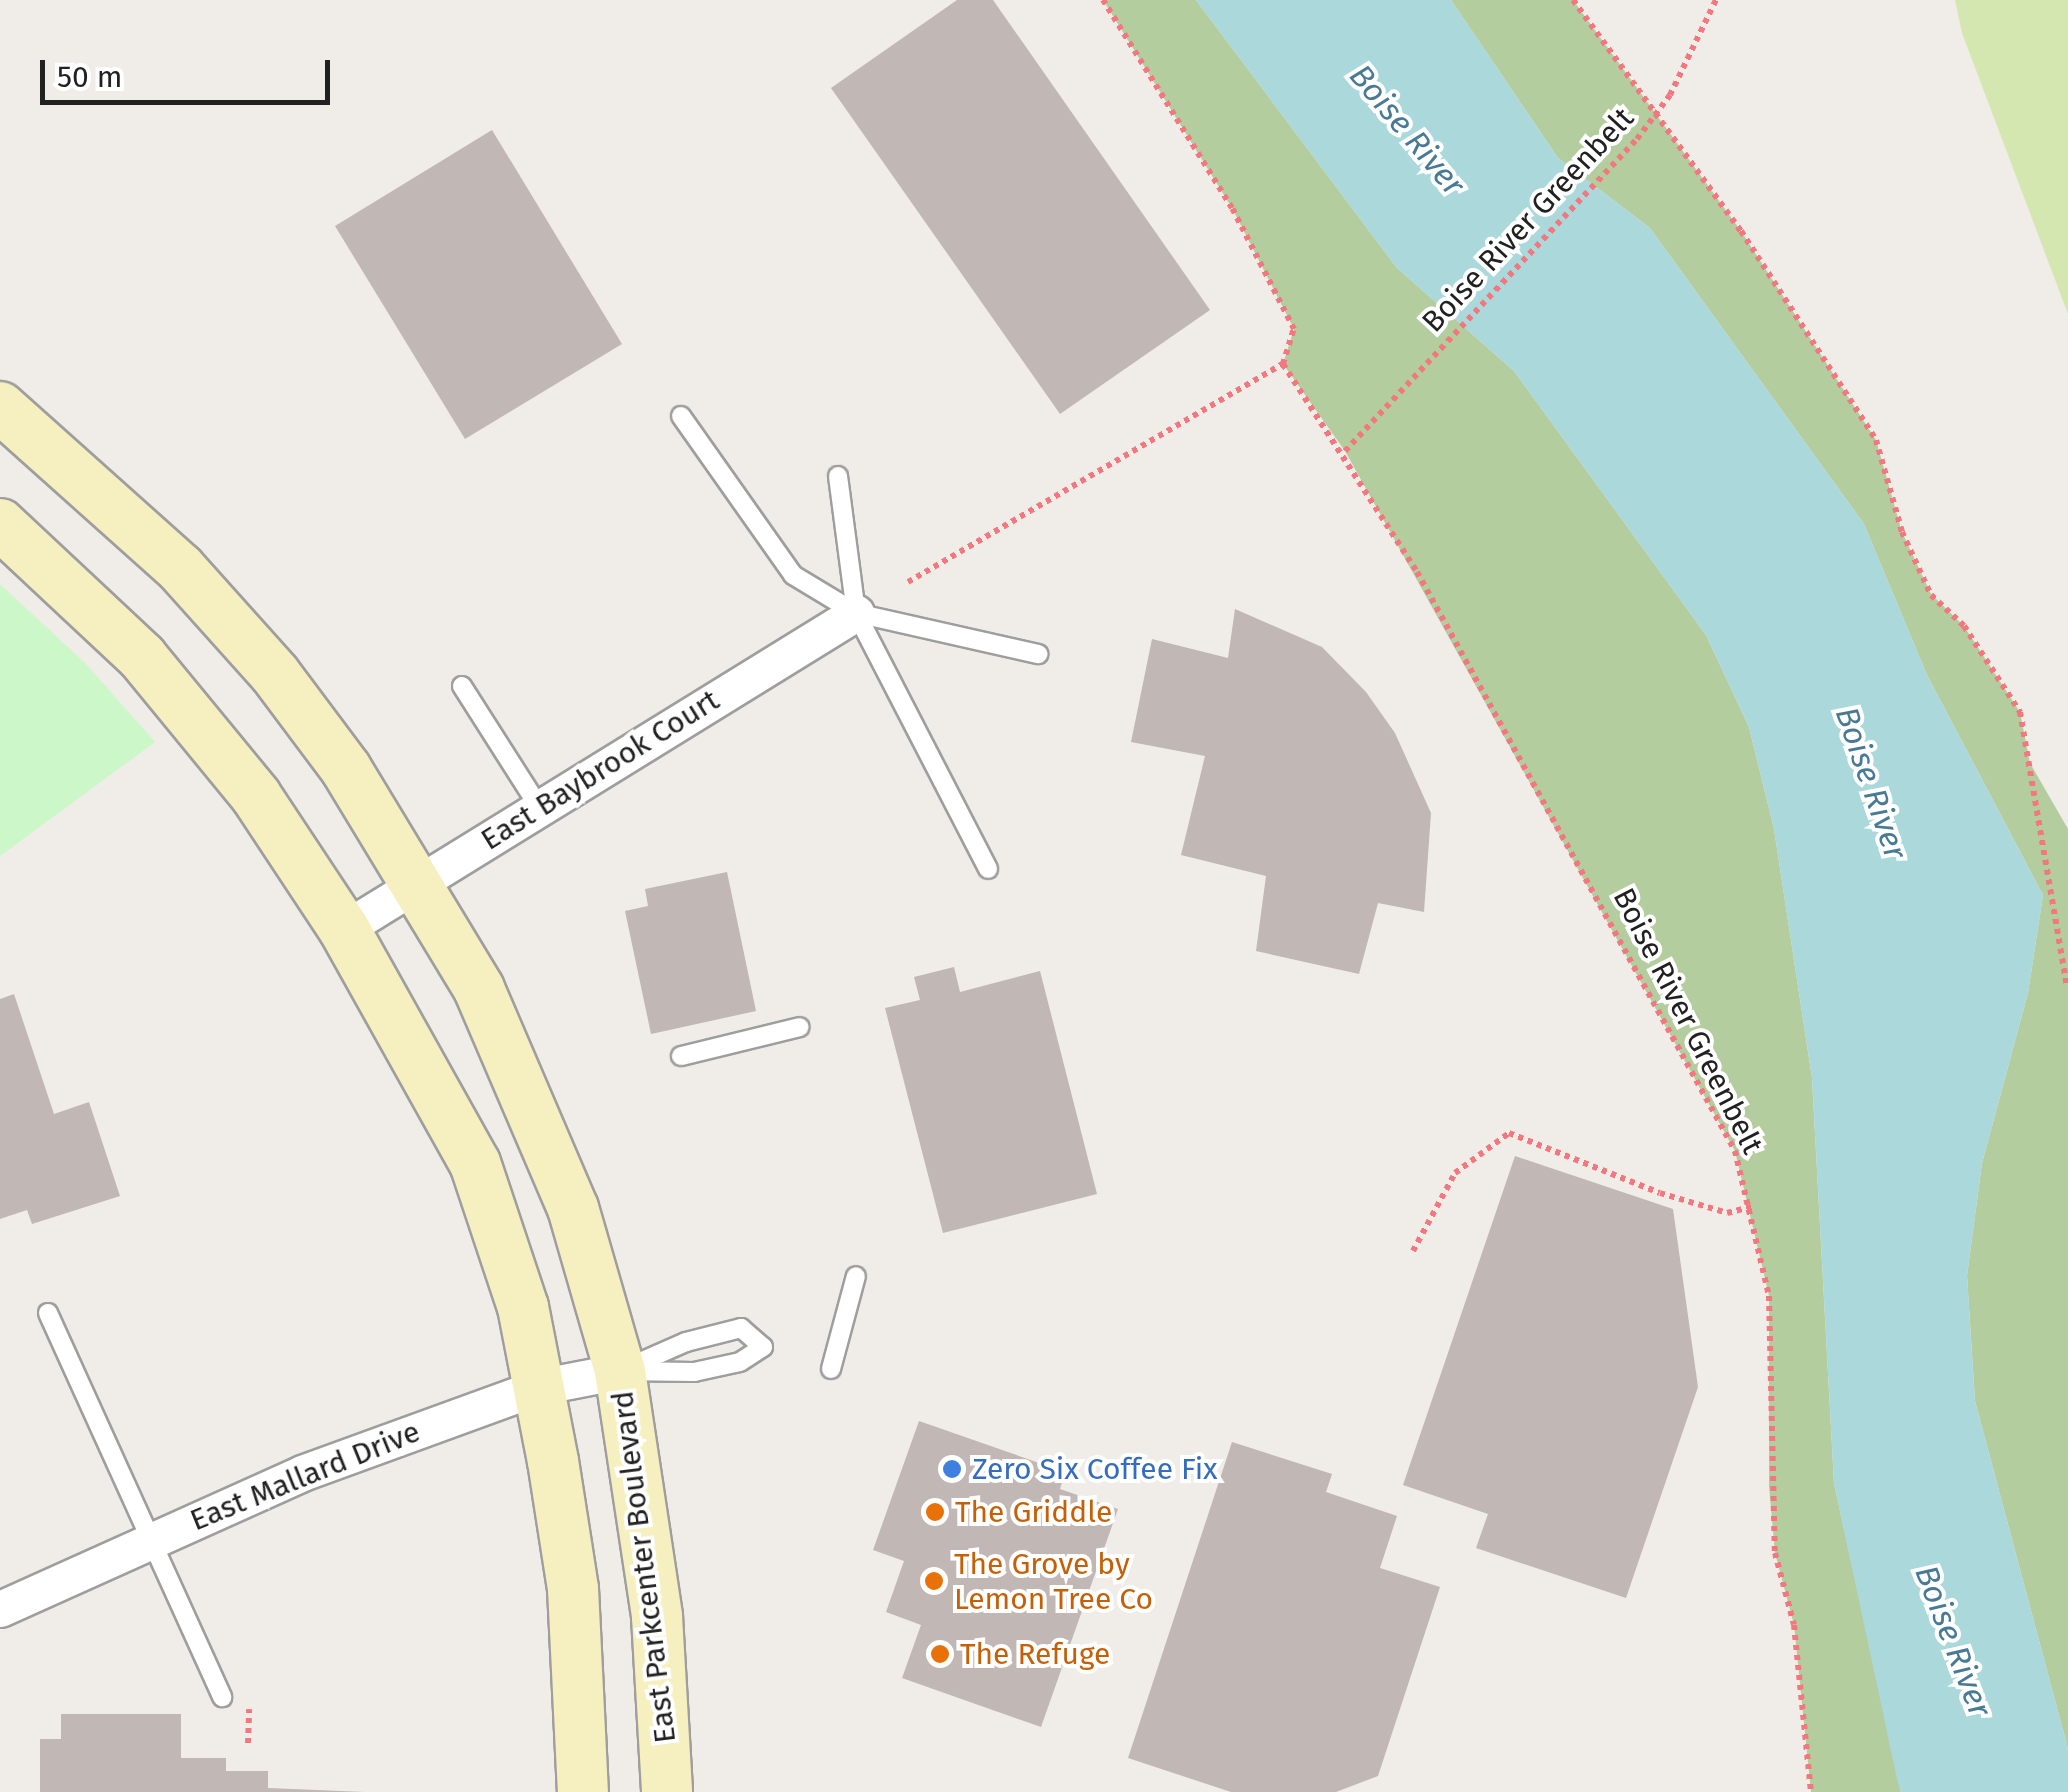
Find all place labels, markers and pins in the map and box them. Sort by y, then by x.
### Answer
place label: Zero Six Coffee Fix [972,1451,1218,1487]
marker: Zero Six Coffee Fix [941,1458,963,1480]
place label: The Griddle [955,1494,1112,1530]
marker: The Griddle [924,1501,946,1523]
place label: The Grove by Lemon Tree Co [954,1546,1153,1616]
marker: The Grove by Lemon Tree Co [923,1570,945,1592]
place label: The Refuge [960,1636,1110,1672]
marker: The Refuge [929,1643,951,1665]

